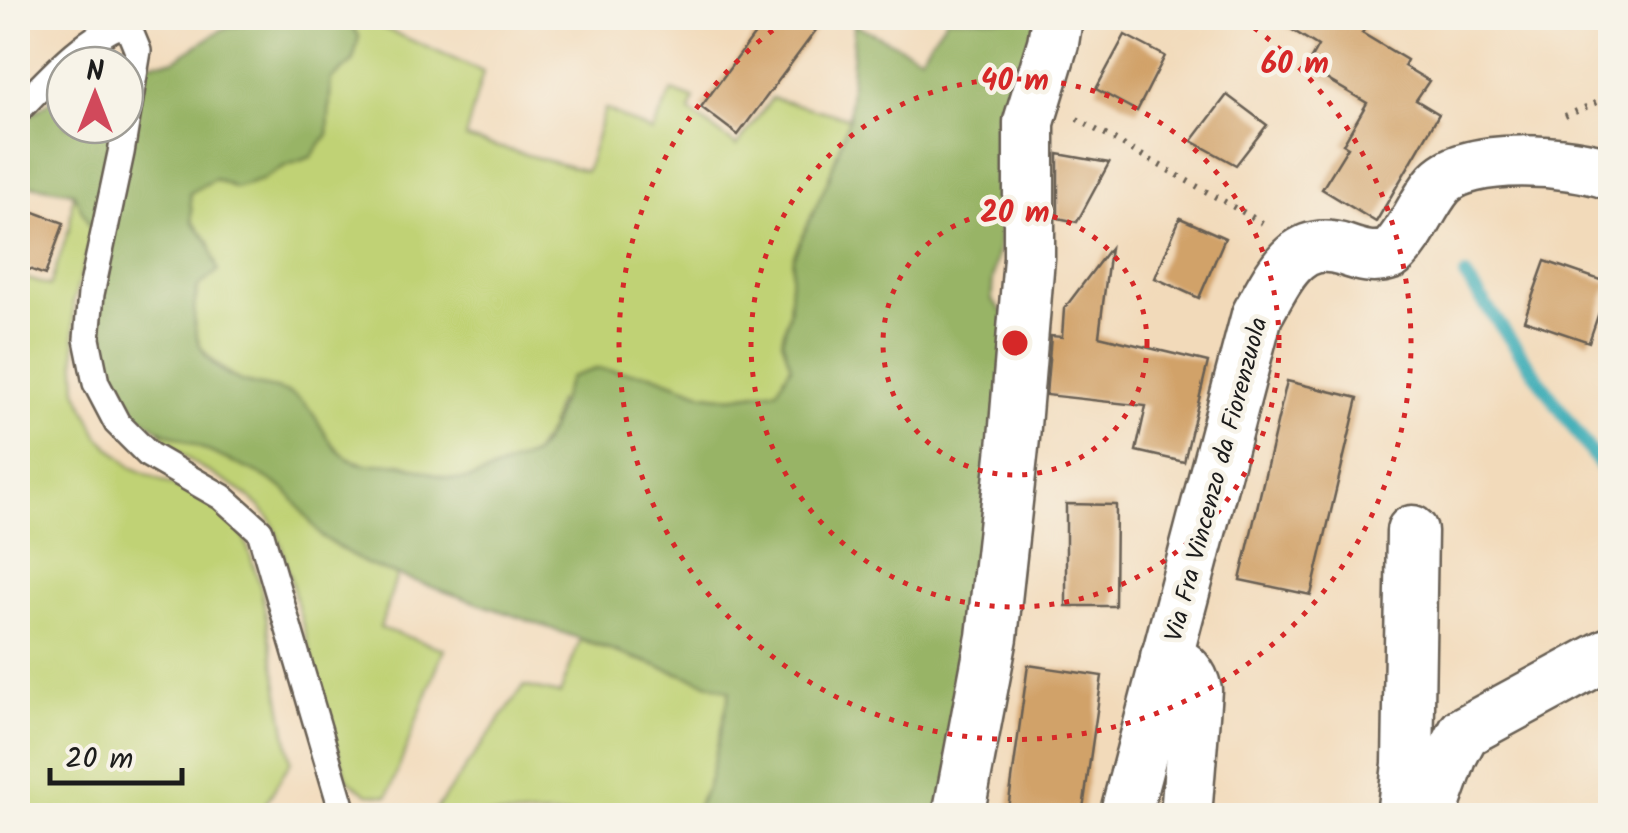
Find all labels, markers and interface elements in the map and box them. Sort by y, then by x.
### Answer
text: 60 m [1261,41,1329,89]
north arrow [45,45,145,145]
text: N [86,50,104,95]
text: 40 m [981,58,1049,106]
text: 20 m [981,190,1050,238]
street label: Via Fra Vincenzo da Fiorenzuola [1154,313,1280,646]
centre of rings [997,325,1033,361]
scale bar [50,723,182,785]
text: 20 m [65,736,133,784]

